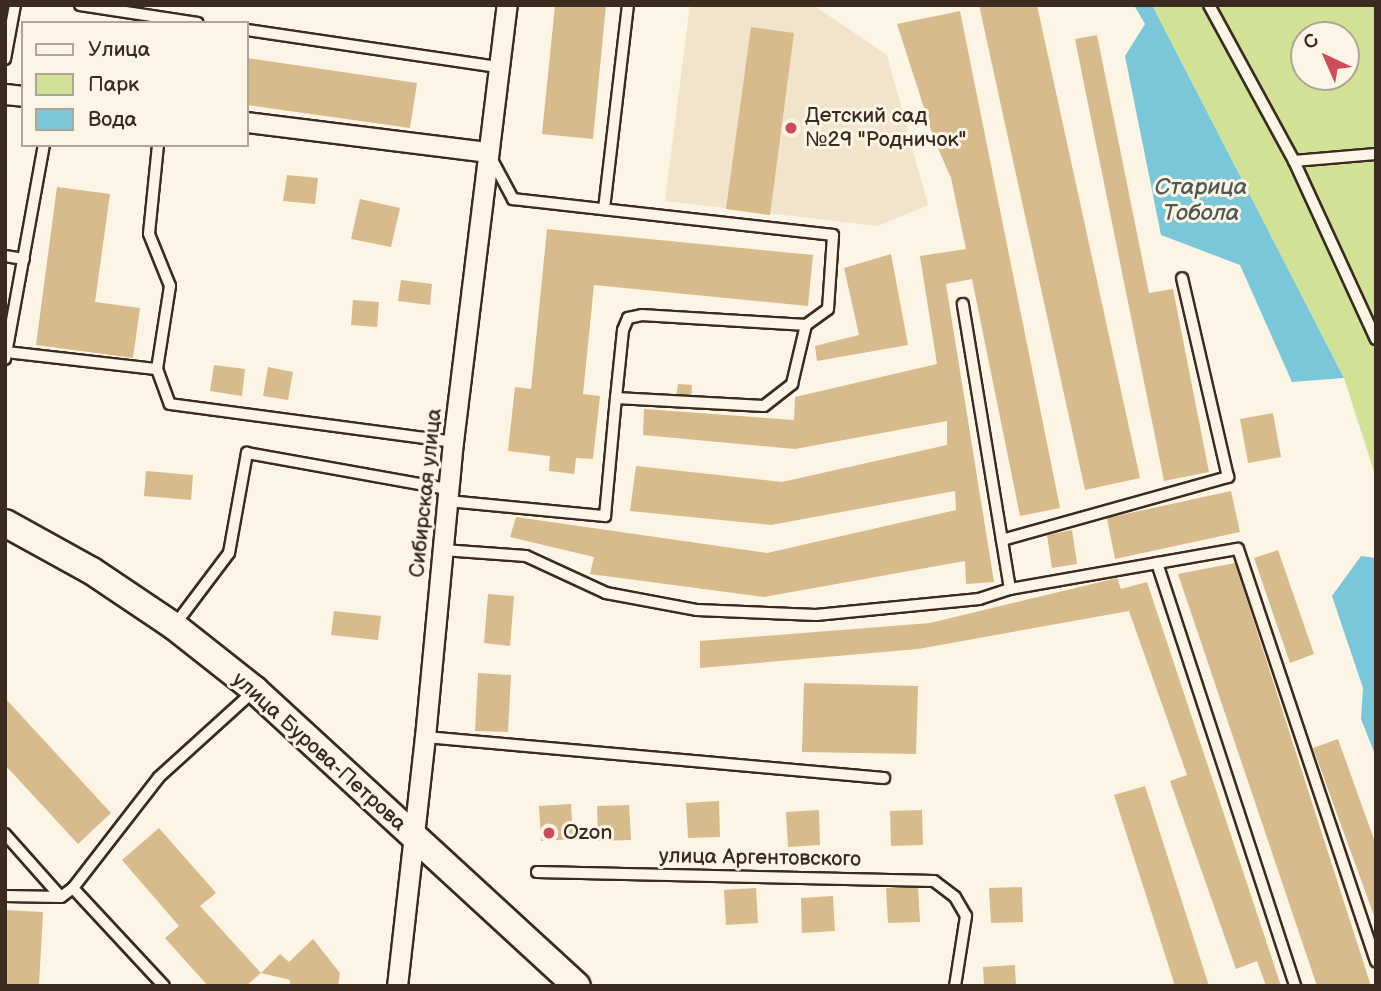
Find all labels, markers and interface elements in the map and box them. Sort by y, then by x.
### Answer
legend [21,21,248,147]
north arrow [1290,21,1360,91]
text: С [1299,29,1324,55]
text: Улица [88,37,150,62]
text: Парк [88,72,139,97]
place label: Детский сад №29 "Родничок" [805,103,966,153]
text: Вода [88,107,137,132]
marker: Детский сад №29 "Родничок" [783,120,799,136]
water label: Старица Тобола [1155,173,1247,227]
street label: Сибирская улица [405,407,447,579]
street label: улица Бурова-Петрова [227,667,411,837]
place label: Ozon [563,820,612,846]
marker: Ozon [541,825,557,841]
street label: улица Аргентовского [659,844,861,872]

